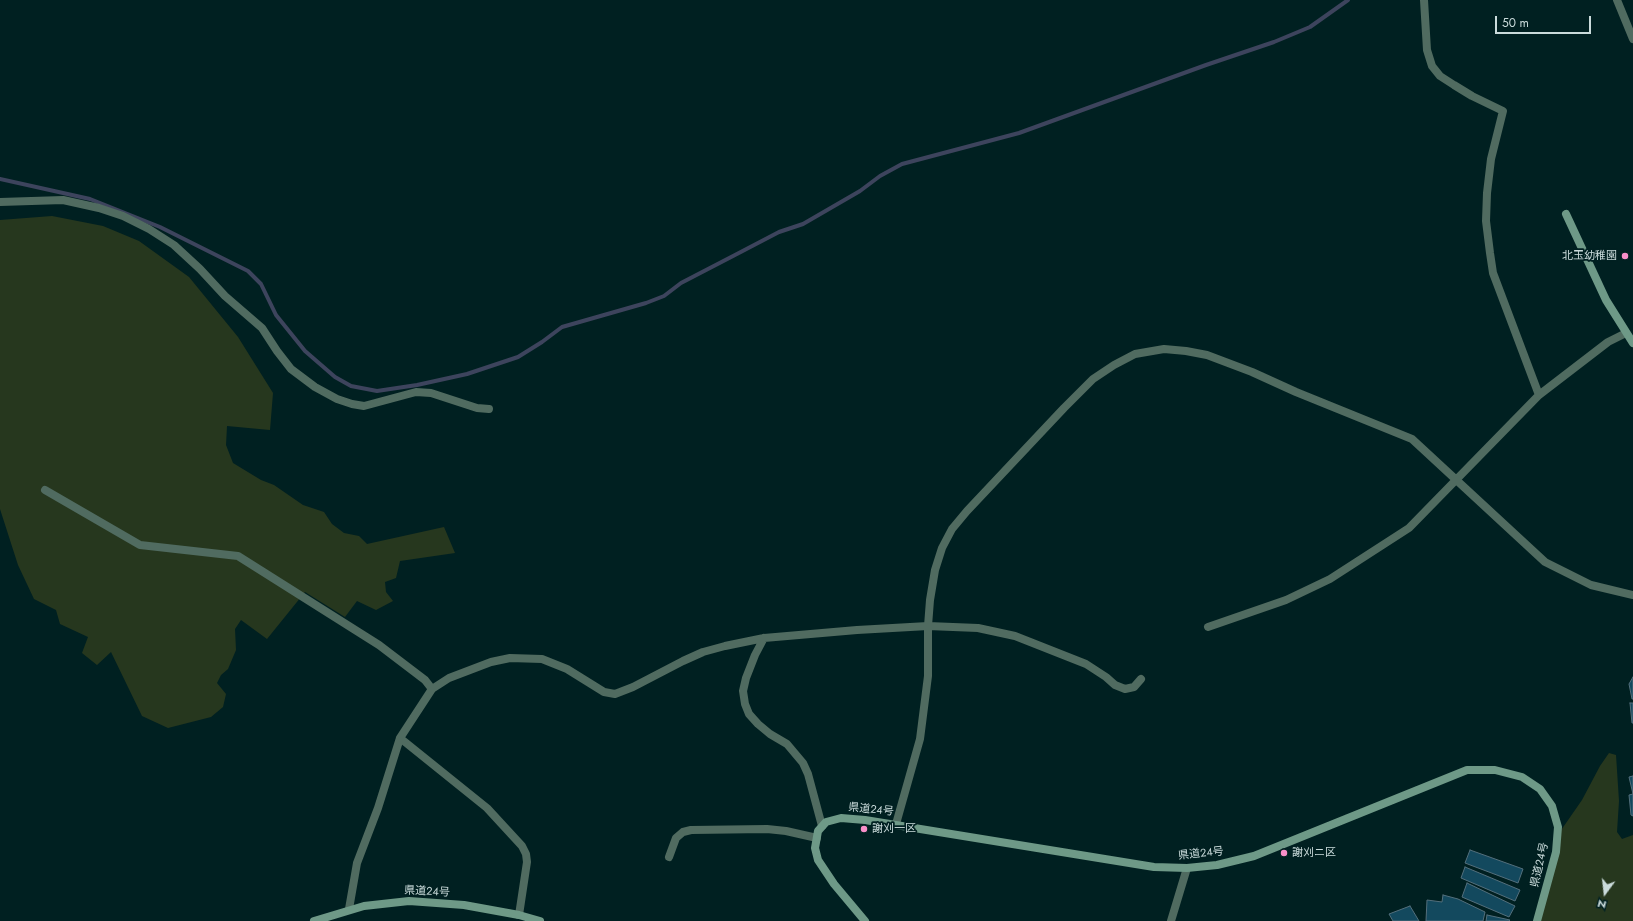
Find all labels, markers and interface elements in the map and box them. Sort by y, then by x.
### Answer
scale bar [1497,8,1593,34]
text: 50 m [1502,14,1529,32]
place label: 北玉幼稚園 [1562,249,1617,263]
marker: 北玉幼稚園 [1620,251,1630,261]
street label: 県道24号 [848,801,894,819]
place label: 謝刈一区 [872,822,916,836]
marker: 謝刈一区 [859,824,869,834]
street label: 県道24号 [1528,841,1552,889]
street label: 県道24号 [1178,845,1224,863]
place label: 謝刈ニ区 [1292,846,1336,860]
marker: 謝刈ニ区 [1279,848,1289,858]
north arrow [1585,873,1625,913]
street label: 県道24号 [404,884,450,900]
text: N [1596,896,1608,913]

